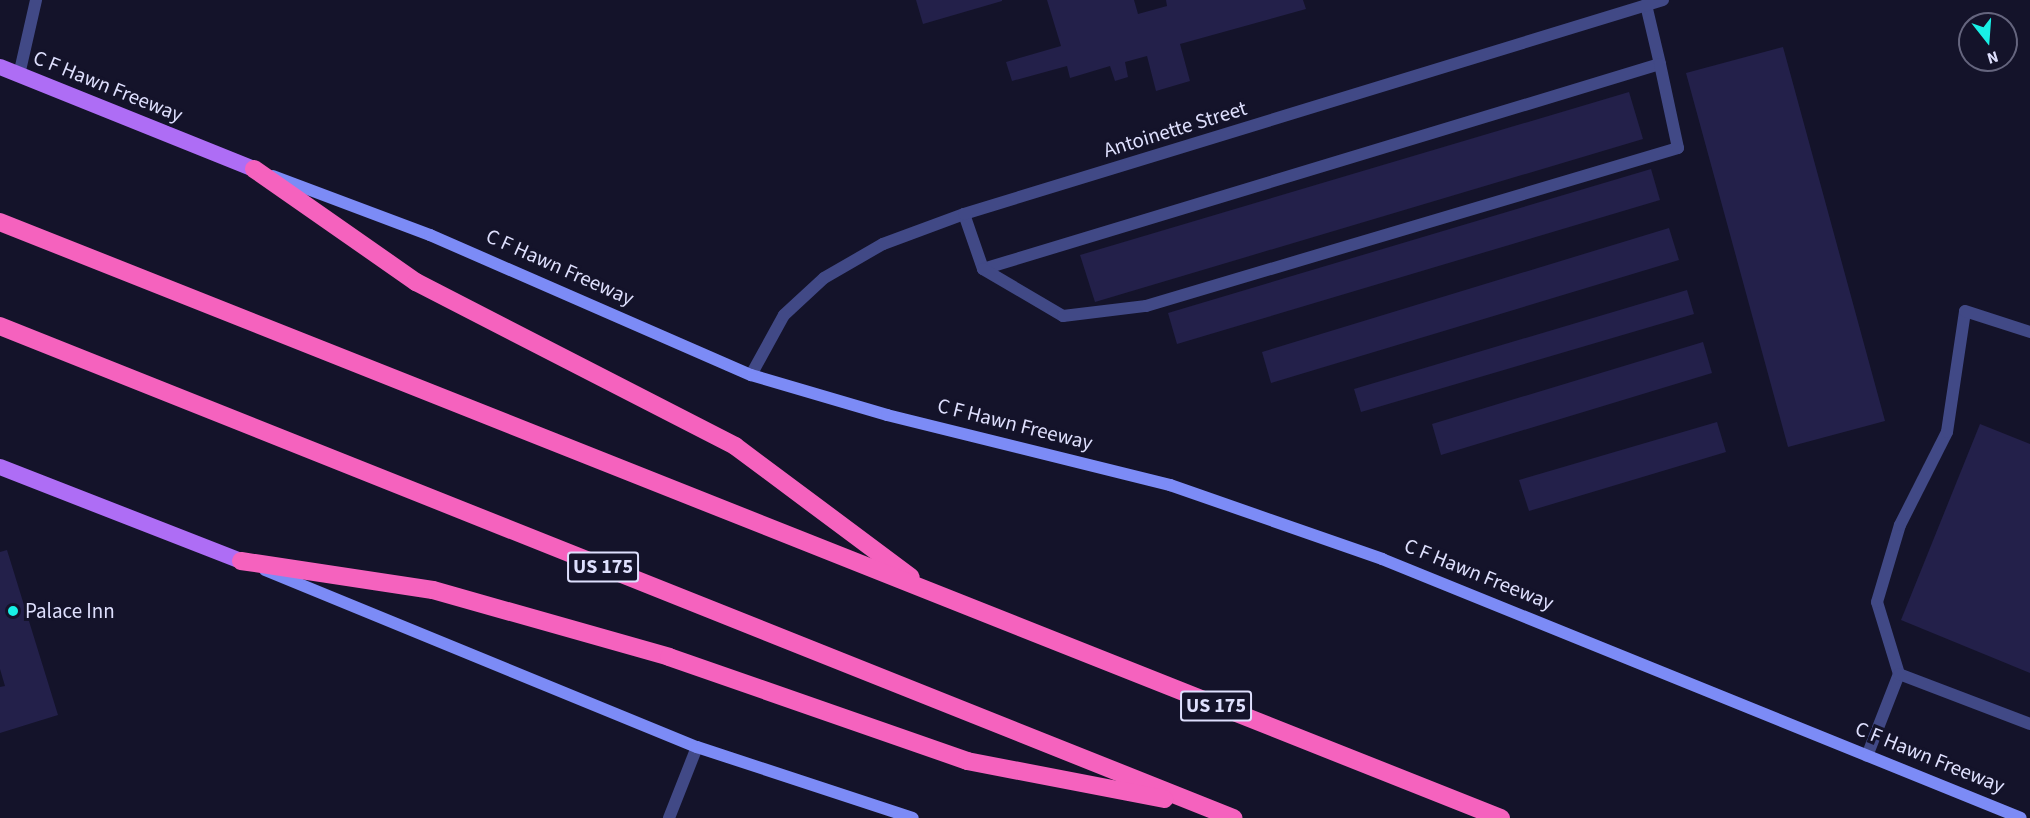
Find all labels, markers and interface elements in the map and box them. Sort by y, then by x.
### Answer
north arrow [1958,12,2018,72]
street label: C F Hawn Freeway [30,45,186,127]
text: N [1984,45,2001,69]
street label: Antoinette Street [1100,95,1250,163]
street label: C F Hawn Freeway [482,223,638,311]
street label: C F Hawn Freeway [935,393,1095,455]
street label: C F Hawn Freeway [1401,533,1557,615]
road number: US 175 [567,550,639,584]
place label: Palace Inn [25,598,115,624]
marker: Palace Inn [6,604,20,618]
road number: US 175 [1180,689,1252,723]
street label: C F Hawn Freeway [1852,716,2008,798]

